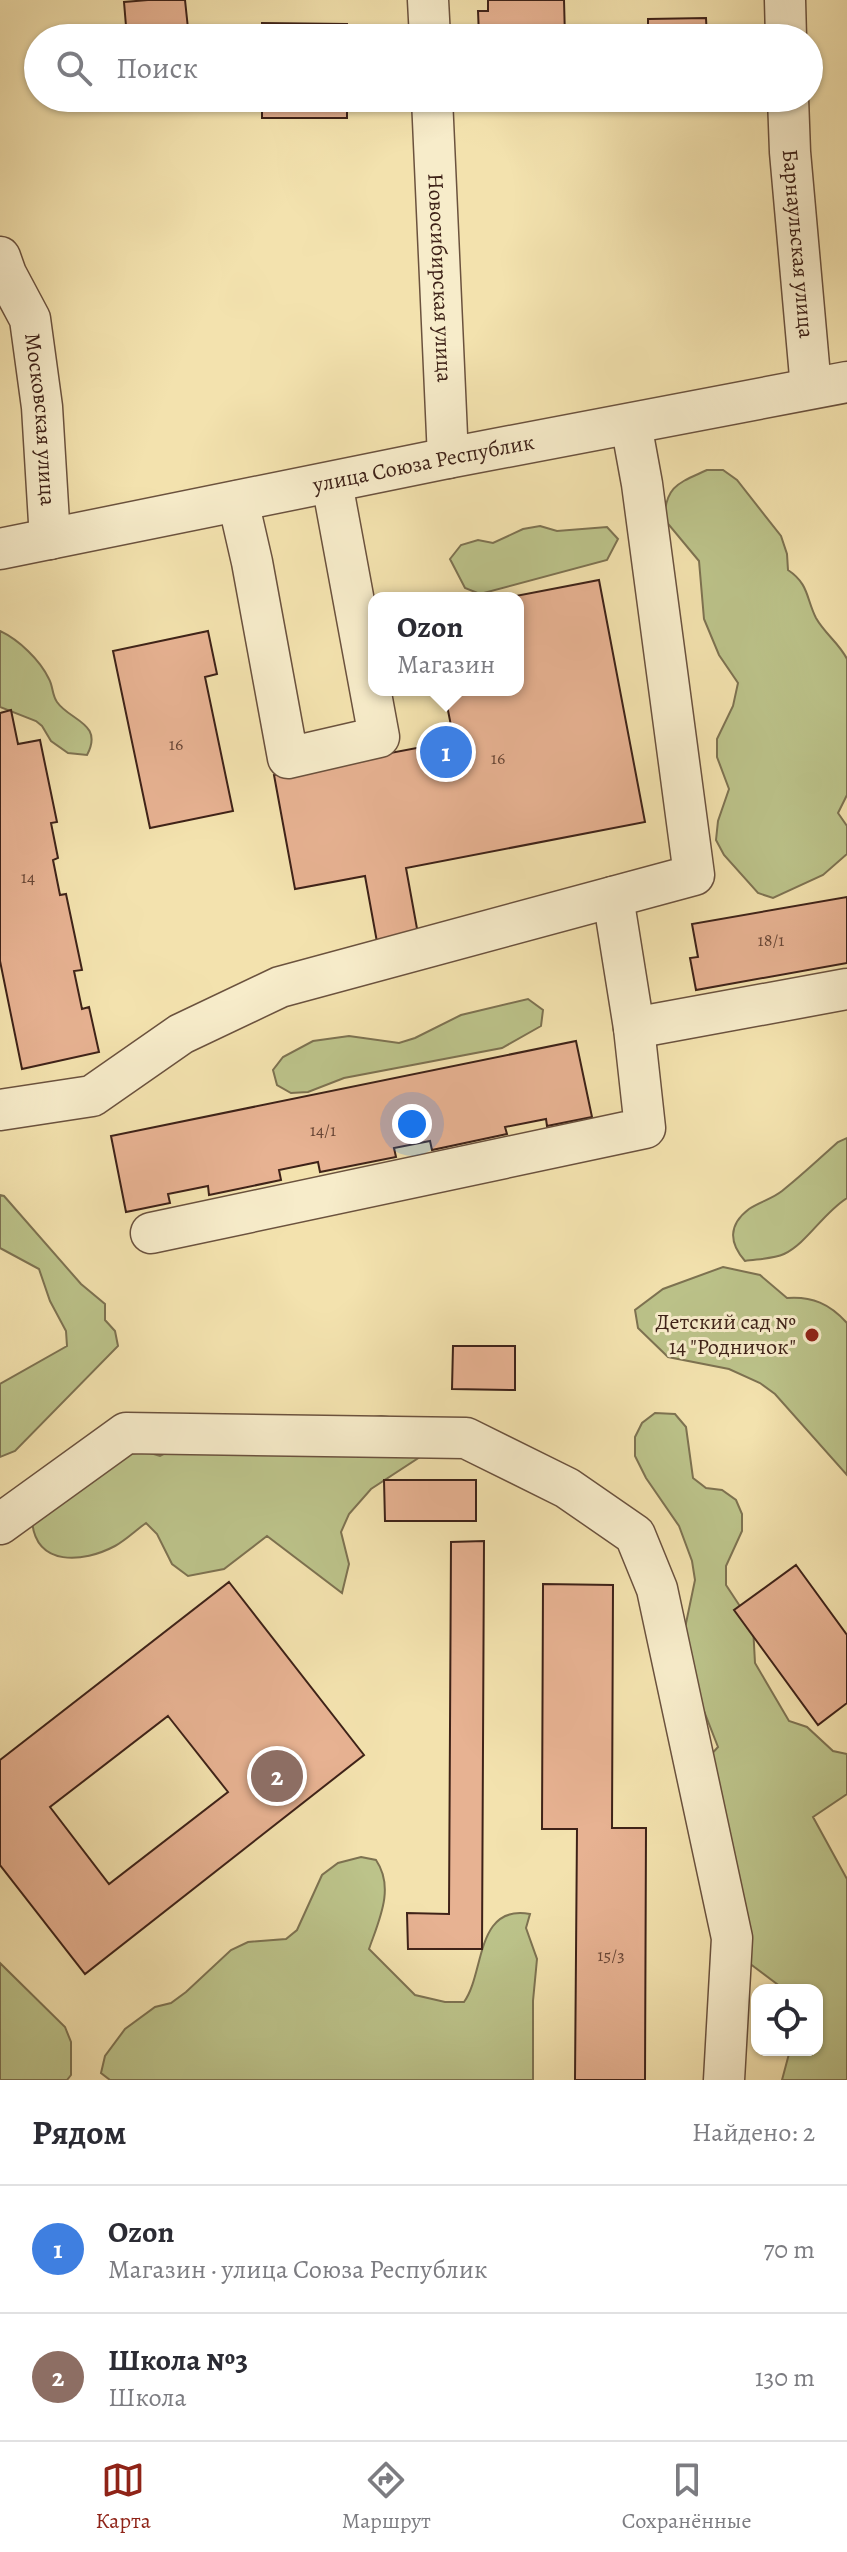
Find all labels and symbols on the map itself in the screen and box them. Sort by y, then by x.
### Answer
street label: Барнаульская улица [775,148,822,340]
street label: Новосибирская улица [420,173,460,384]
street label: Московская улица [17,331,63,507]
street label: улица Союза Республик [309,427,537,500]
pin: 1 [420,722,472,782]
house number: 16 [169,732,183,756]
house number: 16 [491,746,505,770]
house number: 14 [21,865,35,889]
house number: 18/1 [758,928,784,952]
your location [392,1104,432,1144]
house number: 14/1 [310,1118,336,1142]
place label: Детский сад № 14 "Родничок" [656,1307,796,1362]
marker: Детский сад № 14 "Родничок" [803,1326,821,1344]
pin: 2 [251,1746,303,1806]
house number: 15/3 [597,1943,625,1967]

